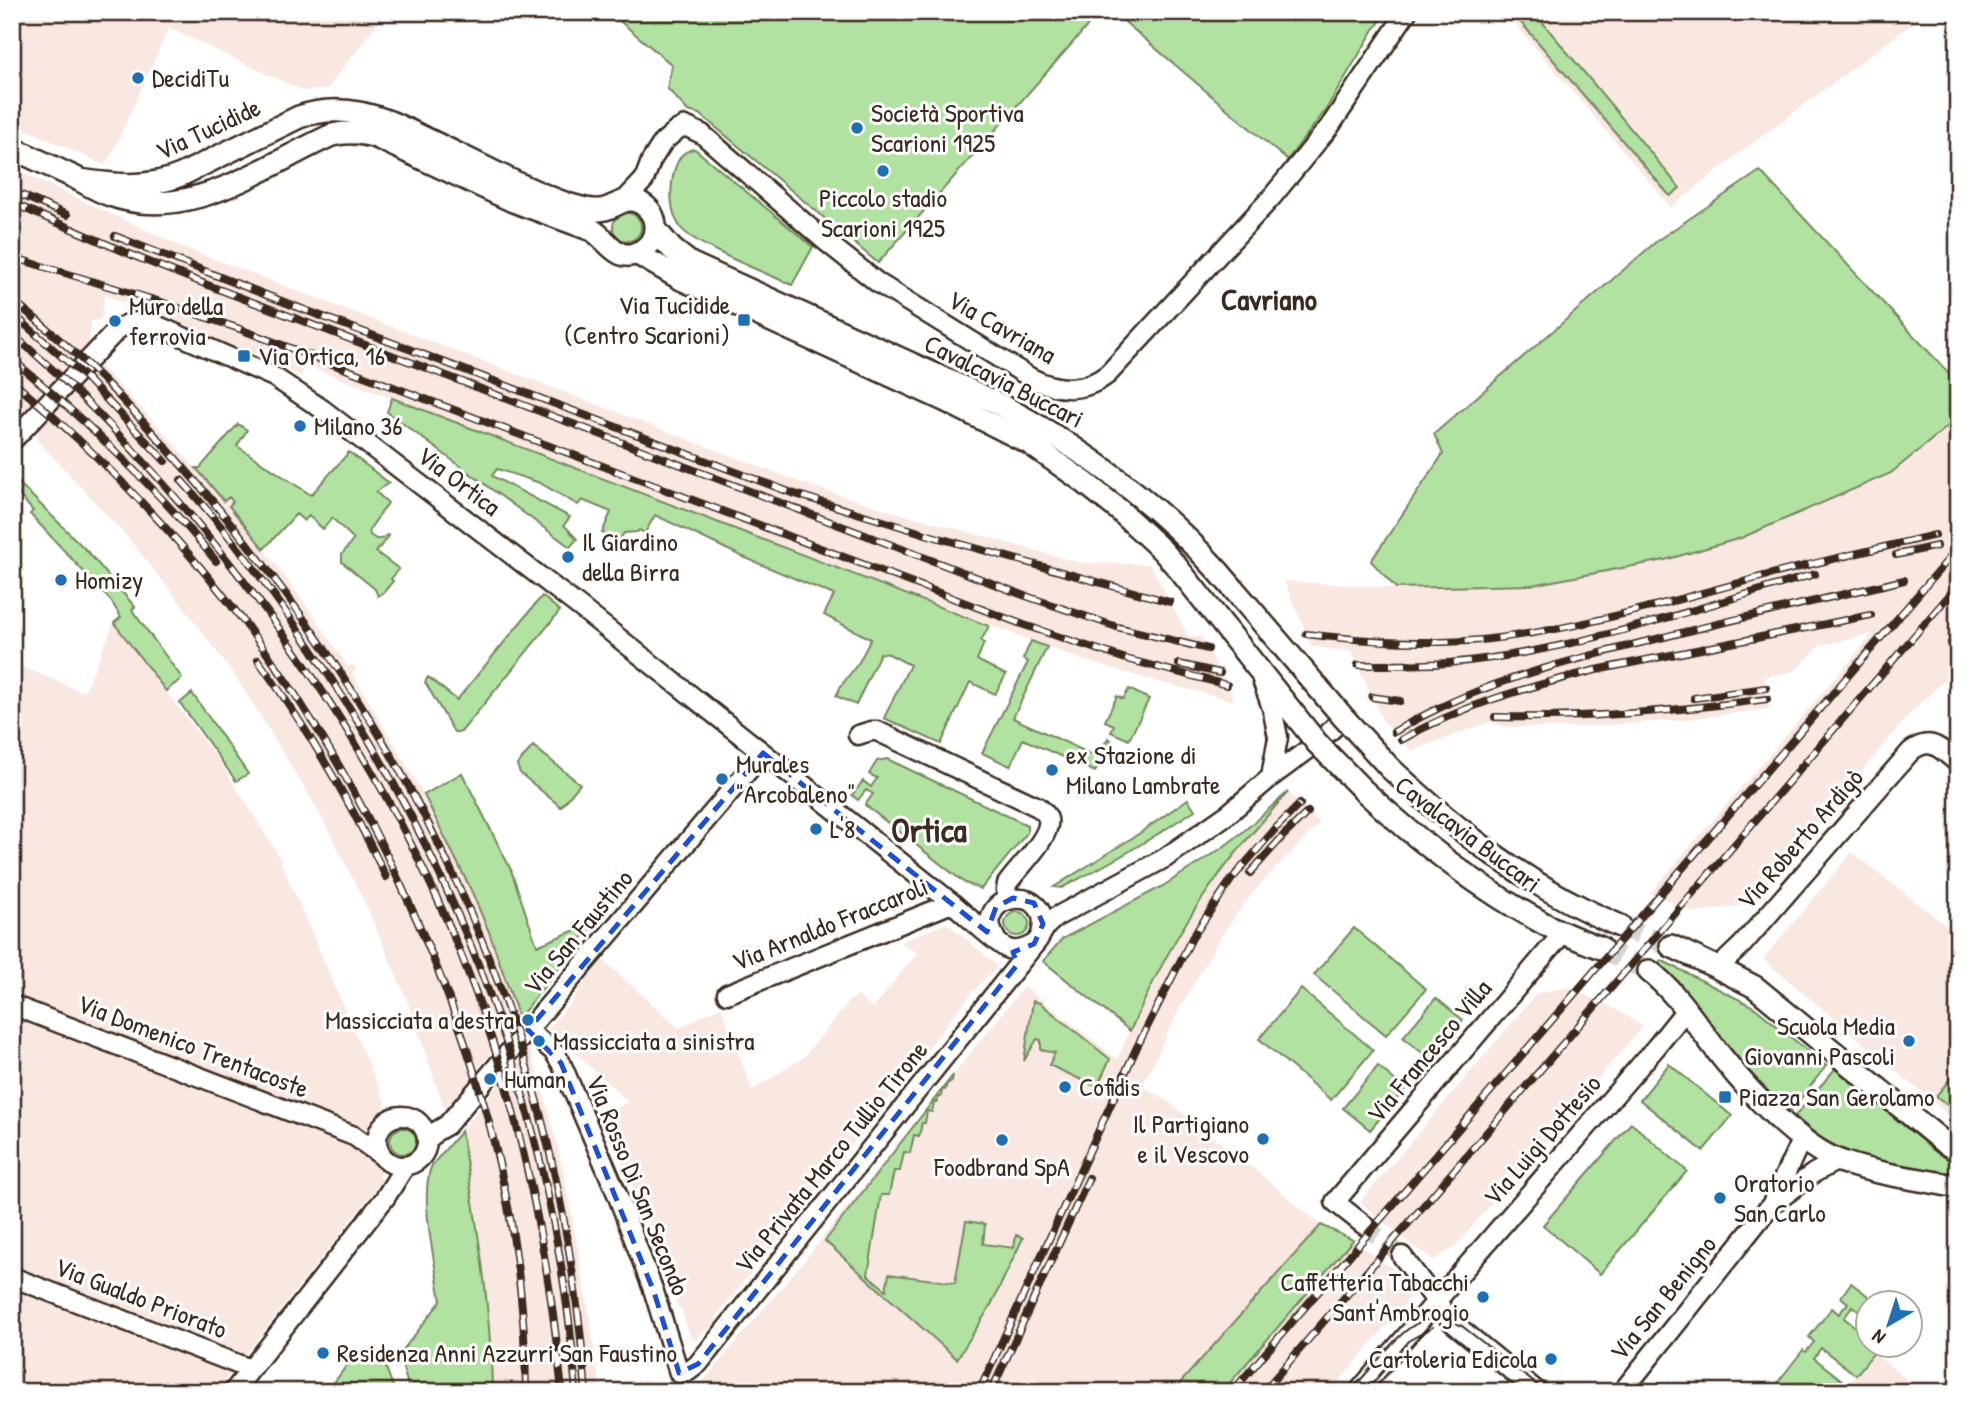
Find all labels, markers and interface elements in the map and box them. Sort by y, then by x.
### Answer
place label: DecidiTu [152,60,229,95]
marker: DecidiTu [130,70,146,86]
street label: Via Tucidide [150,89,266,168]
place label: Società Sportiva Scarioni 1925 [871,95,1024,160]
marker: Società Sportiva Scarioni 1925 [849,120,865,136]
marker: Piccolo stadio Scarioni 1925 [875,163,891,179]
place label: Piccolo stadio Scarioni 1925 [819,180,947,245]
district label: Cavriano [1221,279,1317,319]
street label: Via Cavriana [942,282,1063,372]
place label: Via Tucidide (Centro Scarioni) [564,287,730,352]
place label: Muro della ferrovia [129,288,223,353]
marker: Via Tucidide (Centro Scarioni) [736,312,752,328]
marker: Muro della ferrovia [107,313,123,329]
street label: Cavalcavia Buccari [919,325,1090,436]
place label: Via Ortica, 16 [258,338,385,373]
marker: Via Ortica, 16 [236,348,252,364]
place label: Milano 36 [314,408,403,443]
marker: Milano 36 [292,418,308,434]
street label: Via Ortica [410,438,508,524]
place label: Il Giardino della Birra [582,524,679,589]
marker: Il Giardino della Birra [560,549,576,565]
place label: Homizy [75,562,143,597]
marker: Homizy [53,572,69,588]
place label: ex Stazione di Milano Lambrate [1066,737,1220,802]
place label: Murales "Arcobaleno" [736,746,855,811]
street label: Via Roberto Ardigò [1729,761,1871,917]
marker: ex Stazione di Milano Lambrate [1044,762,1060,778]
street label: Cavalcavia Buccari [1388,767,1548,900]
marker: Murales "Arcobaleno" [714,771,730,787]
district label: Ortica [891,808,967,852]
place label: L'8 [830,811,855,846]
marker: L'8 [808,821,824,837]
street label: Via San Faustino [515,862,640,1002]
street label: Via Arnaldo Fraccaroli [727,868,933,979]
street label: Via Francesco Villa [1358,972,1499,1130]
street label: Via Domenico Trentacoste [73,985,314,1106]
place label: Massicciata a destra [325,1002,514,1037]
place label: Scuola Media Giovanni Pascoli [1744,1008,1895,1073]
marker: Massicciata a destra [520,1012,536,1028]
place label: Massicciata a sinistra [553,1023,755,1058]
marker: Massicciata a sinistra [531,1033,547,1049]
street label: Via Privata Marco Tullio Tirone [726,1033,935,1280]
marker: Scuola Media Giovanni Pascoli [1901,1033,1917,1049]
place label: Human [504,1061,566,1096]
street label: Via Luigi Dottesio [1475,1067,1608,1213]
street label: Via Rosso Di San Secondo [578,1069,699,1300]
place label: Cofidis [1079,1069,1140,1104]
marker: Human [482,1071,498,1087]
marker: Cofidis [1057,1079,1073,1095]
place label: Piazza San Gerolamo [1739,1079,1934,1114]
marker: Piazza San Gerolamo [1717,1089,1733,1105]
place label: Il Partigiano e il Vescovo [1133,1106,1249,1171]
marker: Il Partigiano e il Vescovo [1255,1131,1271,1147]
marker: Foodbrand SpA [994,1132,1010,1148]
place label: Foodbrand SpA [933,1149,1070,1184]
place label: Oratorio San Carlo [1734,1165,1826,1230]
marker: Oratorio San Carlo [1712,1190,1728,1206]
street label: Via San Benigno [1601,1228,1724,1368]
street label: Via Gualdo Priorato [50,1249,232,1346]
place label: Caffetteria Tabacchi Sant'Ambrogio [1280,1264,1469,1329]
north arrow [1854,1288,1924,1358]
marker: Caffetteria Tabacchi Sant'Ambrogio [1475,1289,1491,1305]
text: N [1866,1324,1890,1350]
place label: Residenza Anni Azzurri San Faustino [337,1335,677,1370]
place label: Cartoleria Edicola [1369,1341,1537,1376]
marker: Residenza Anni Azzurri San Faustino [315,1345,331,1361]
marker: Cartoleria Edicola [1543,1351,1559,1367]

